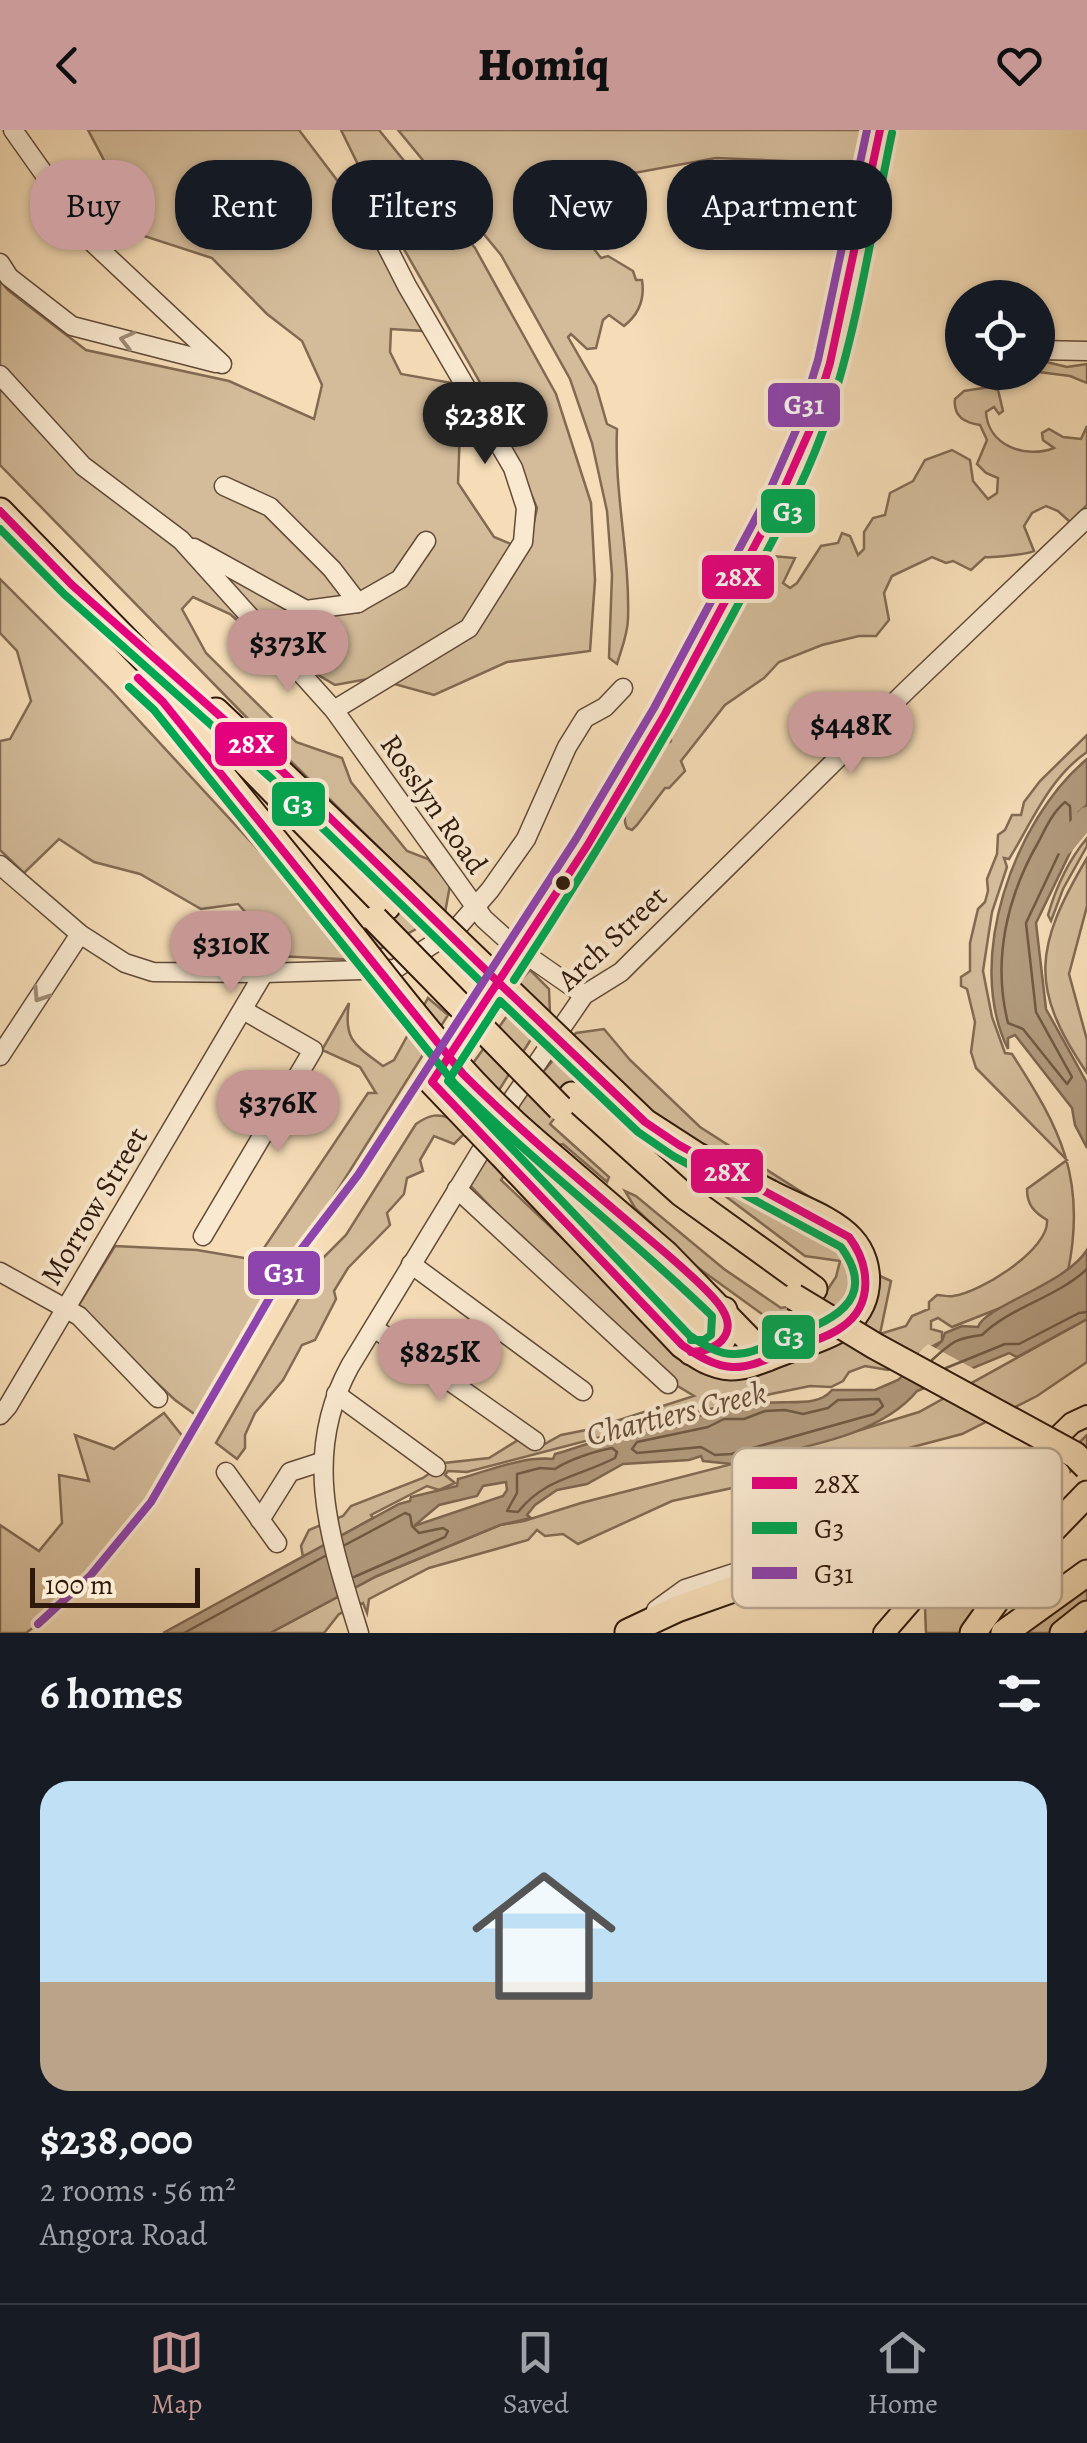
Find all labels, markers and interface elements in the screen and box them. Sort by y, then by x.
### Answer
text: Homiq [478,34,609,96]
icon: back [40,38,95,93]
icon: heart [992,38,1047,93]
chip: Buy [30,160,155,250]
chip: Rent [175,160,312,250]
chip: Filters [332,160,493,250]
chip: New [513,160,647,250]
chip: Apartment [667,160,892,250]
map controls [945,280,1055,390]
button: locate [945,280,1055,390]
one-way arrow [119,331,136,352]
line badge: G31 [766,381,842,429]
pin: $238K [415,382,555,467]
text: G31 [784,386,824,424]
text: $238K [445,392,525,436]
line badge: G3 [759,487,817,535]
text: G3 [773,493,803,531]
line badge: 28X [700,553,776,601]
text: 28X [715,558,761,596]
pin: $373K [218,610,358,695]
text: $373K [249,620,327,664]
pin: $448K [781,692,921,777]
text: $448K [810,702,892,746]
line badge: 28X [213,720,289,768]
text: 28X [228,725,274,763]
street label: Rosslyn Road [371,726,497,883]
line badge: G3 [270,780,327,828]
text: G3 [283,786,313,824]
unlabelled marker [553,873,573,893]
street label: Arch Street [548,877,676,1000]
pin: $310K [161,911,301,996]
text: $310K [192,921,270,965]
one-way arrow [33,984,52,1002]
pin: $376K [208,1070,348,1155]
text: $376K [239,1080,317,1124]
street label: Morrow Street [31,1119,157,1292]
line badge: 28X [689,1147,765,1195]
text: 28X [704,1153,750,1191]
line badge: G31 [246,1249,322,1297]
text: G31 [264,1254,304,1292]
line badge: G3 [760,1313,817,1361]
text: G3 [774,1318,804,1356]
pin: $825K [370,1319,510,1404]
text: $825K [400,1329,480,1373]
water label: Chartiers Creek [582,1369,770,1457]
legend [732,1448,1062,1608]
text: 28X [814,1465,860,1503]
text: G3 [814,1510,844,1548]
text: G31 [814,1555,854,1593]
scale bar [30,1563,200,1608]
text: 100 m [45,1566,113,1604]
text: 6 homes [40,1665,183,1722]
icon: filters [992,1666,1047,1721]
icon: home [454,1846,634,2026]
text: $238,000 [40,2111,193,2168]
text: 2 rooms · 56 m² [40,2168,236,2212]
text: Angora Road [40,2212,207,2256]
tab: Map [149,2325,204,2423]
tab: Saved [503,2325,569,2423]
tab: Home [867,2325,938,2423]

